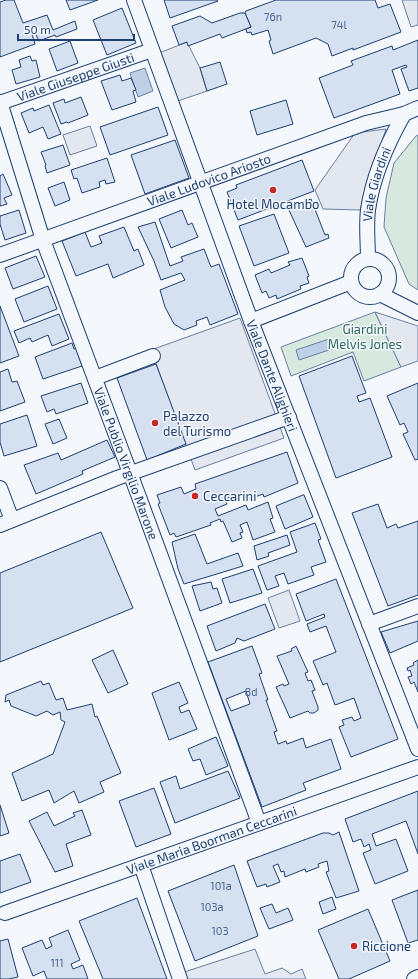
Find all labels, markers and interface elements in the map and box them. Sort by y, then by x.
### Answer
house number: 76n [264,10,282,23]
scale bar [18,16,134,42]
house number: 74l [331,18,348,31]
text: 50 m [24,22,51,36]
street label: Viale Giuseppe Giusti [15,49,136,104]
street label: Viale Giardini [359,144,394,222]
street label: Viale Ludovico Ariosto [145,150,273,209]
marker: Hotel Mocambo [268,185,278,195]
place label: Hotel Mocambo [227,196,319,212]
street label: Viale Dante Alighieri [243,317,301,434]
park label: Giardini Melvis Jones [328,321,402,352]
street label: Viale Publio Virgilio Marone [91,385,162,542]
place label: Palazzo del Turismo [163,408,231,439]
marker: Palazzo del Turismo [150,418,160,428]
place label: Ceccarini [203,488,256,504]
marker: Ceccarini [190,491,200,501]
house number: 8d [245,685,257,698]
street label: Viale Maria Boorman Ceccarini [124,803,299,877]
house number: 101a [210,879,232,892]
house number: 103a [200,900,224,913]
house number: 103 [211,924,229,937]
place label: Riccione [362,938,411,954]
marker: Riccione [349,941,359,951]
house number: 111 [50,956,64,969]

